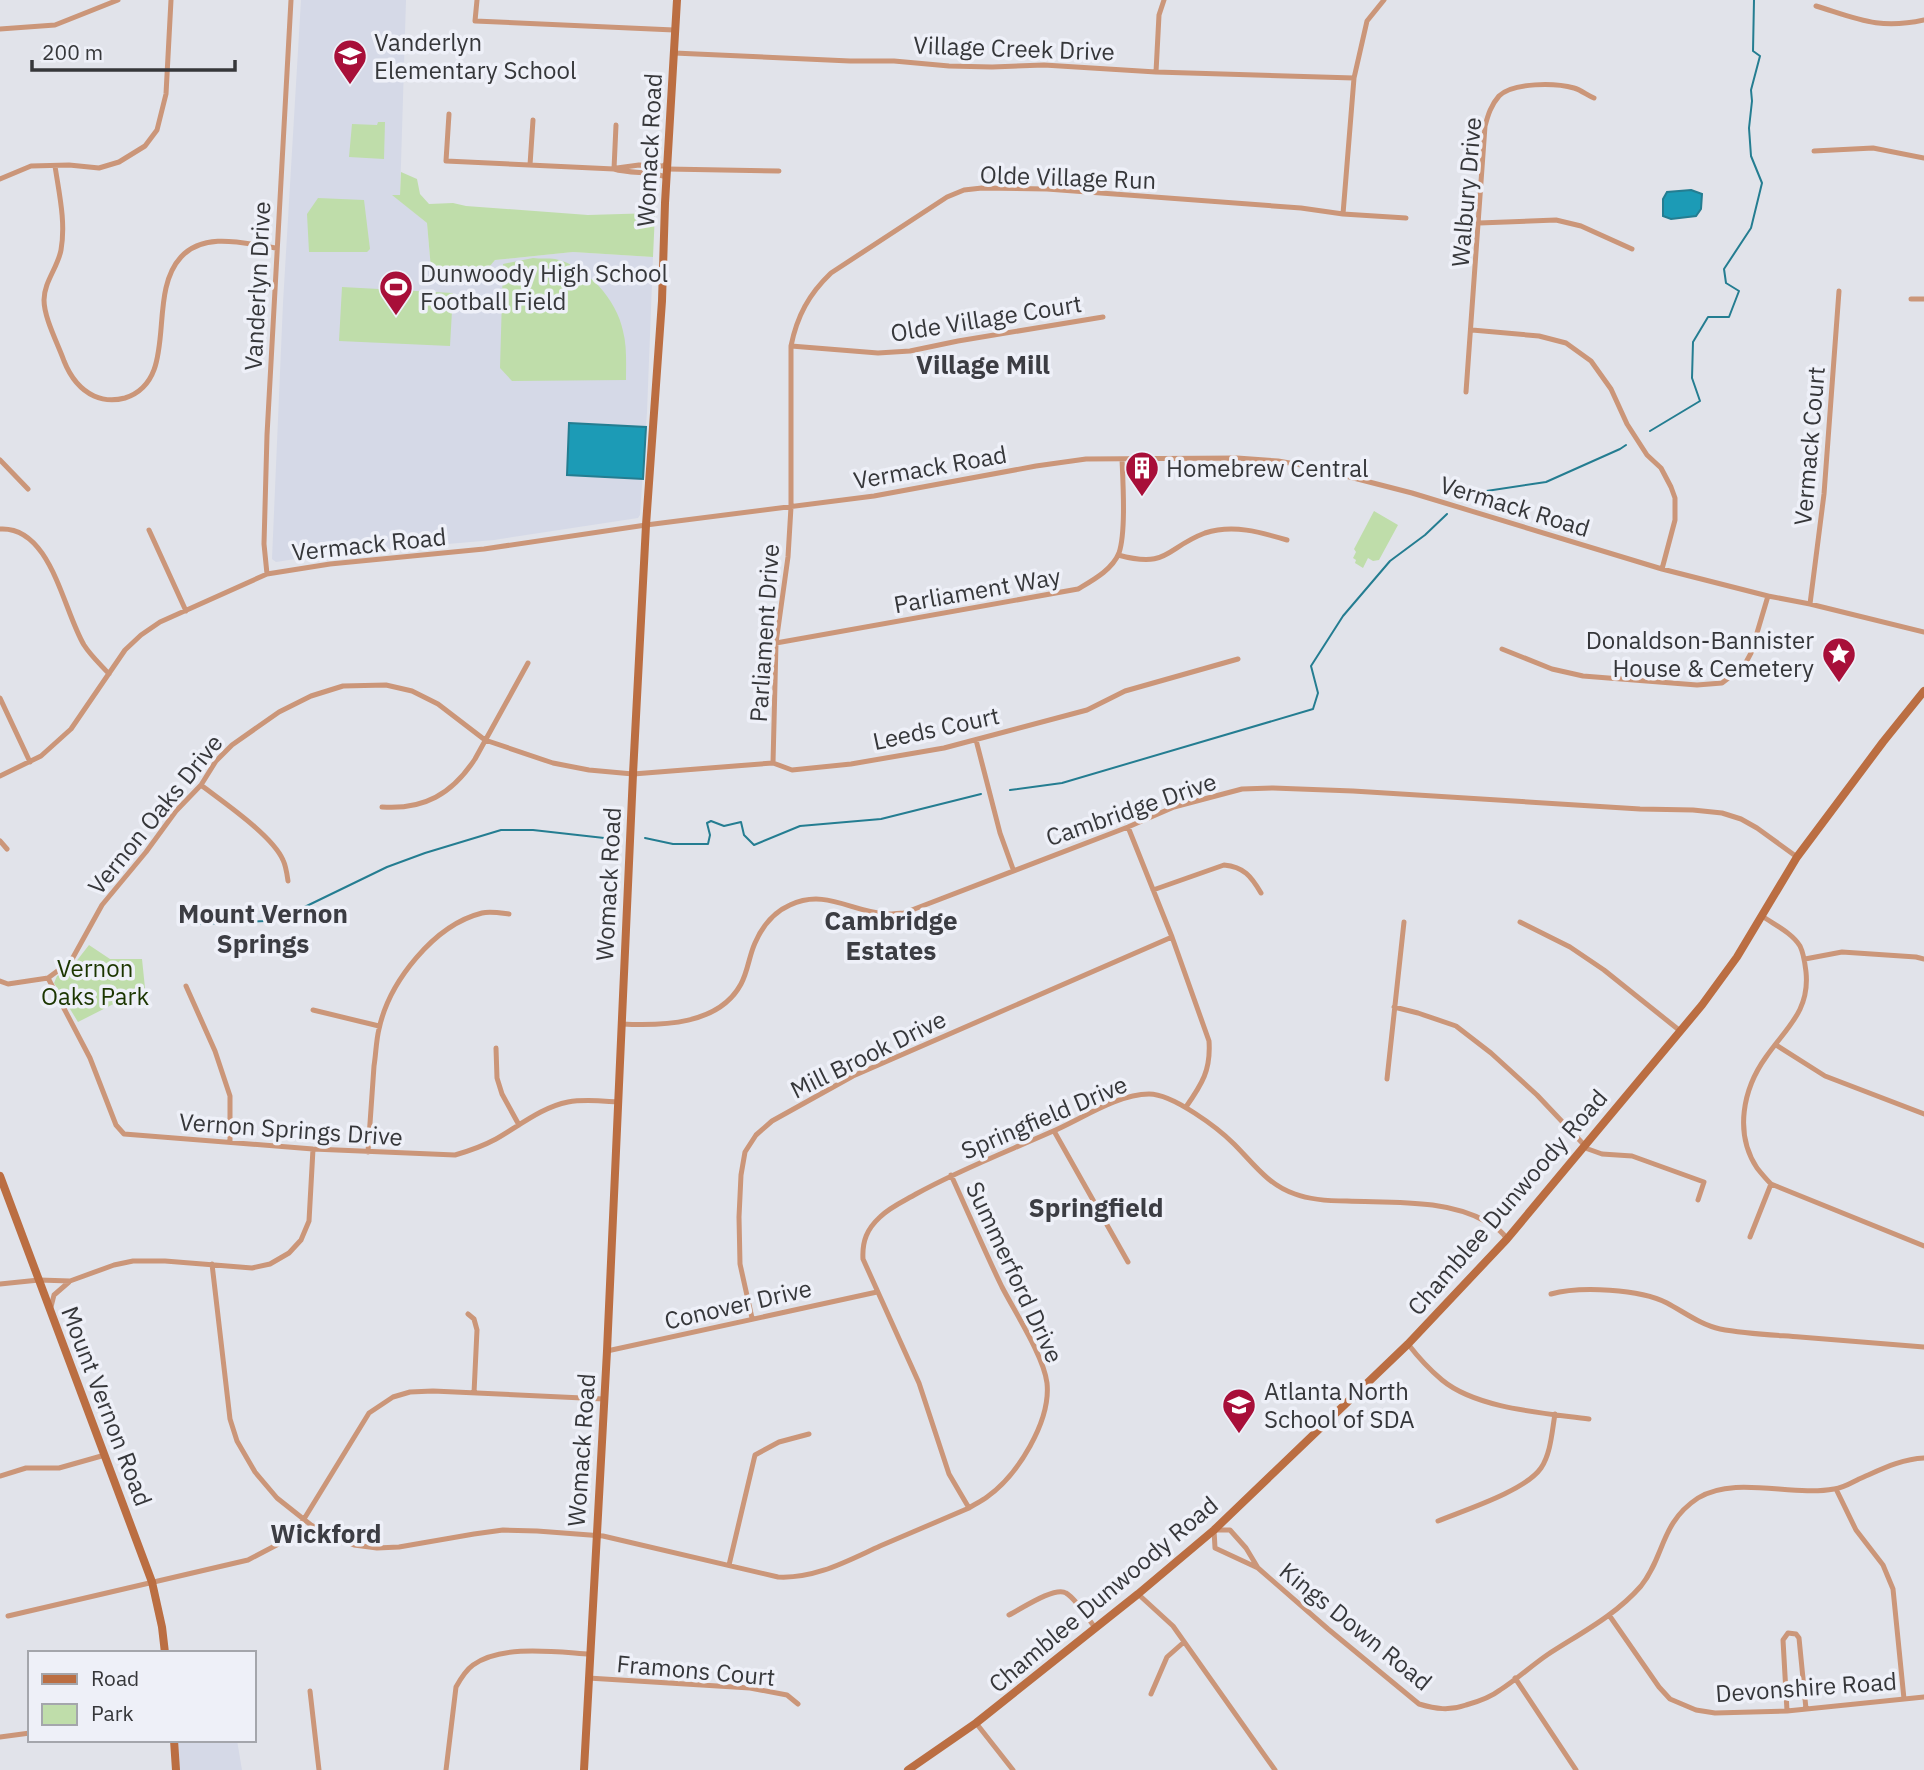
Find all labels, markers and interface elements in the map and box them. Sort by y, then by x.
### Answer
place label: Vanderlyn Elementary School [374,26,576,86]
scale bar [32,28,234,72]
street label: Village Creek Drive [913,28,1115,68]
school or university icon: Vanderlyn Elementary School [331,37,369,86]
text: 200 m [42,38,103,66]
street label: Womack Road [629,72,669,228]
street label: Walbury Drive [1444,116,1488,268]
street label: Olde Village Run [979,158,1157,196]
street label: Vanderlyn Drive [237,201,277,371]
place label: Dunwoody High School Football Field [420,257,668,317]
sports icon: Dunwoody High School Football Field [377,268,415,317]
street label: Olde Village Court [888,287,1084,349]
district label: Village Mill [916,347,1050,381]
street label: Vermack Court [1786,365,1832,527]
street label: Vermack Road [851,438,1009,496]
building icon: Homebrew Central [1123,449,1161,498]
place label: Homebrew Central [1166,452,1369,484]
street label: Vermack Road [1436,468,1594,544]
street label: Vermack Road [290,520,448,568]
street label: Parliament Drive [742,543,786,723]
street label: Parliament Way [891,560,1063,620]
place label: Donaldson-Bannister House & Cemetery [1586,624,1814,684]
place icon: Donaldson-Bannister House & Cemetery [1820,635,1858,684]
street label: Leeds Court [870,699,1002,757]
street label: Vernon Oaks Drive [80,727,230,901]
street label: Cambridge Drive [1041,765,1221,853]
street label: Womack Road [588,806,628,962]
district label: Mount Vernon Springs [178,896,348,960]
district label: Cambridge Estates [824,903,958,967]
park label: Vernon Oaks Park [41,952,149,1012]
street label: Mill Brook Drive [785,1003,951,1105]
street label: Springfield Drive [956,1068,1132,1166]
street label: Chamblee Dunwoody Road [1400,1082,1614,1322]
street label: Vernon Springs Drive [178,1105,404,1153]
street label: Summerford Drive [959,1176,1071,1368]
district label: Springfield [1029,1190,1163,1224]
street label: Conover Drive [661,1272,815,1336]
street label: Mount Vernon Road [54,1301,160,1511]
street label: Womack Road [560,1372,602,1528]
place label: Atlanta North School of SDA [1264,1375,1415,1435]
school or university icon: Atlanta North School of SDA [1220,1386,1258,1435]
street label: Chamblee Dunwoody Road [982,1489,1224,1699]
district label: Wickford [270,1516,382,1550]
street label: Kings Down Road [1273,1555,1439,1697]
street label: Framons Court [615,1647,777,1693]
legend [28,1651,256,1742]
text: Road [91,1664,139,1692]
street label: Devonshire Road [1714,1665,1898,1709]
text: Park [91,1699,134,1727]

